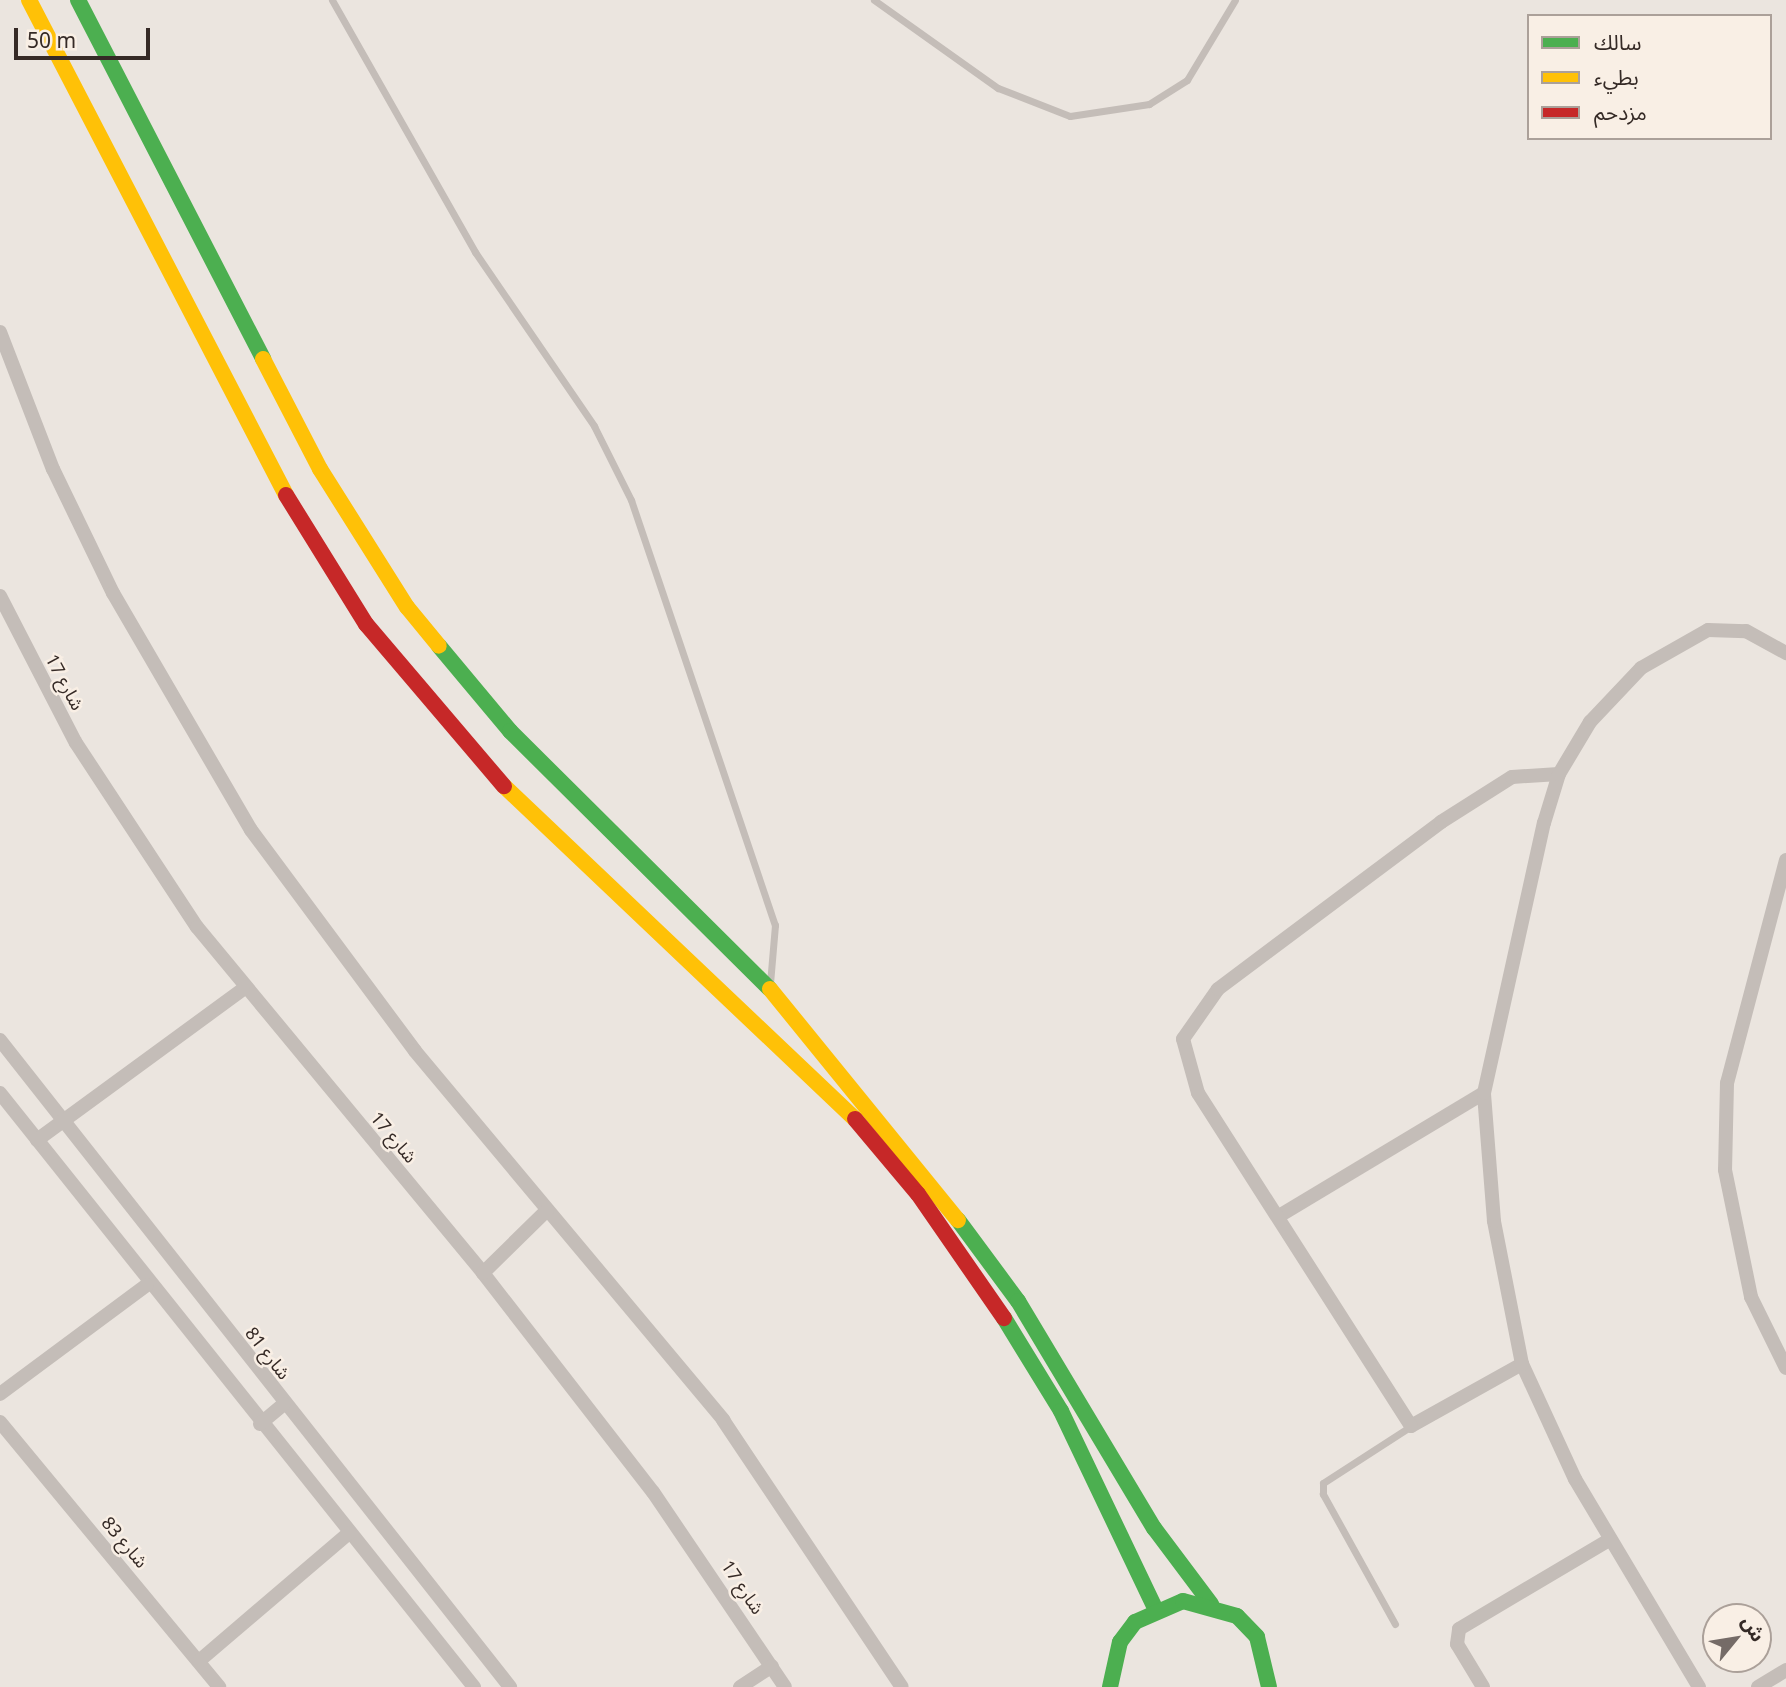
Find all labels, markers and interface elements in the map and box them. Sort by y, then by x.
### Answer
scale bar [18,14,154,58]
legend [1527,14,1772,140]
text: 50 m [27,26,76,54]
text: سالك [1594,28,1641,56]
text: بطيء [1594,63,1639,91]
text: مزدحم [1594,98,1647,126]
street label: شارع 17 [41,650,89,714]
street label: شارع 17 [366,1107,422,1167]
street label: شارع 81 [241,1323,295,1383]
street label: شارع 83 [97,1512,153,1572]
street label: شارع 17 [717,1556,769,1618]
north arrow [1702,1603,1772,1673]
text: ش [1736,1611,1771,1646]

